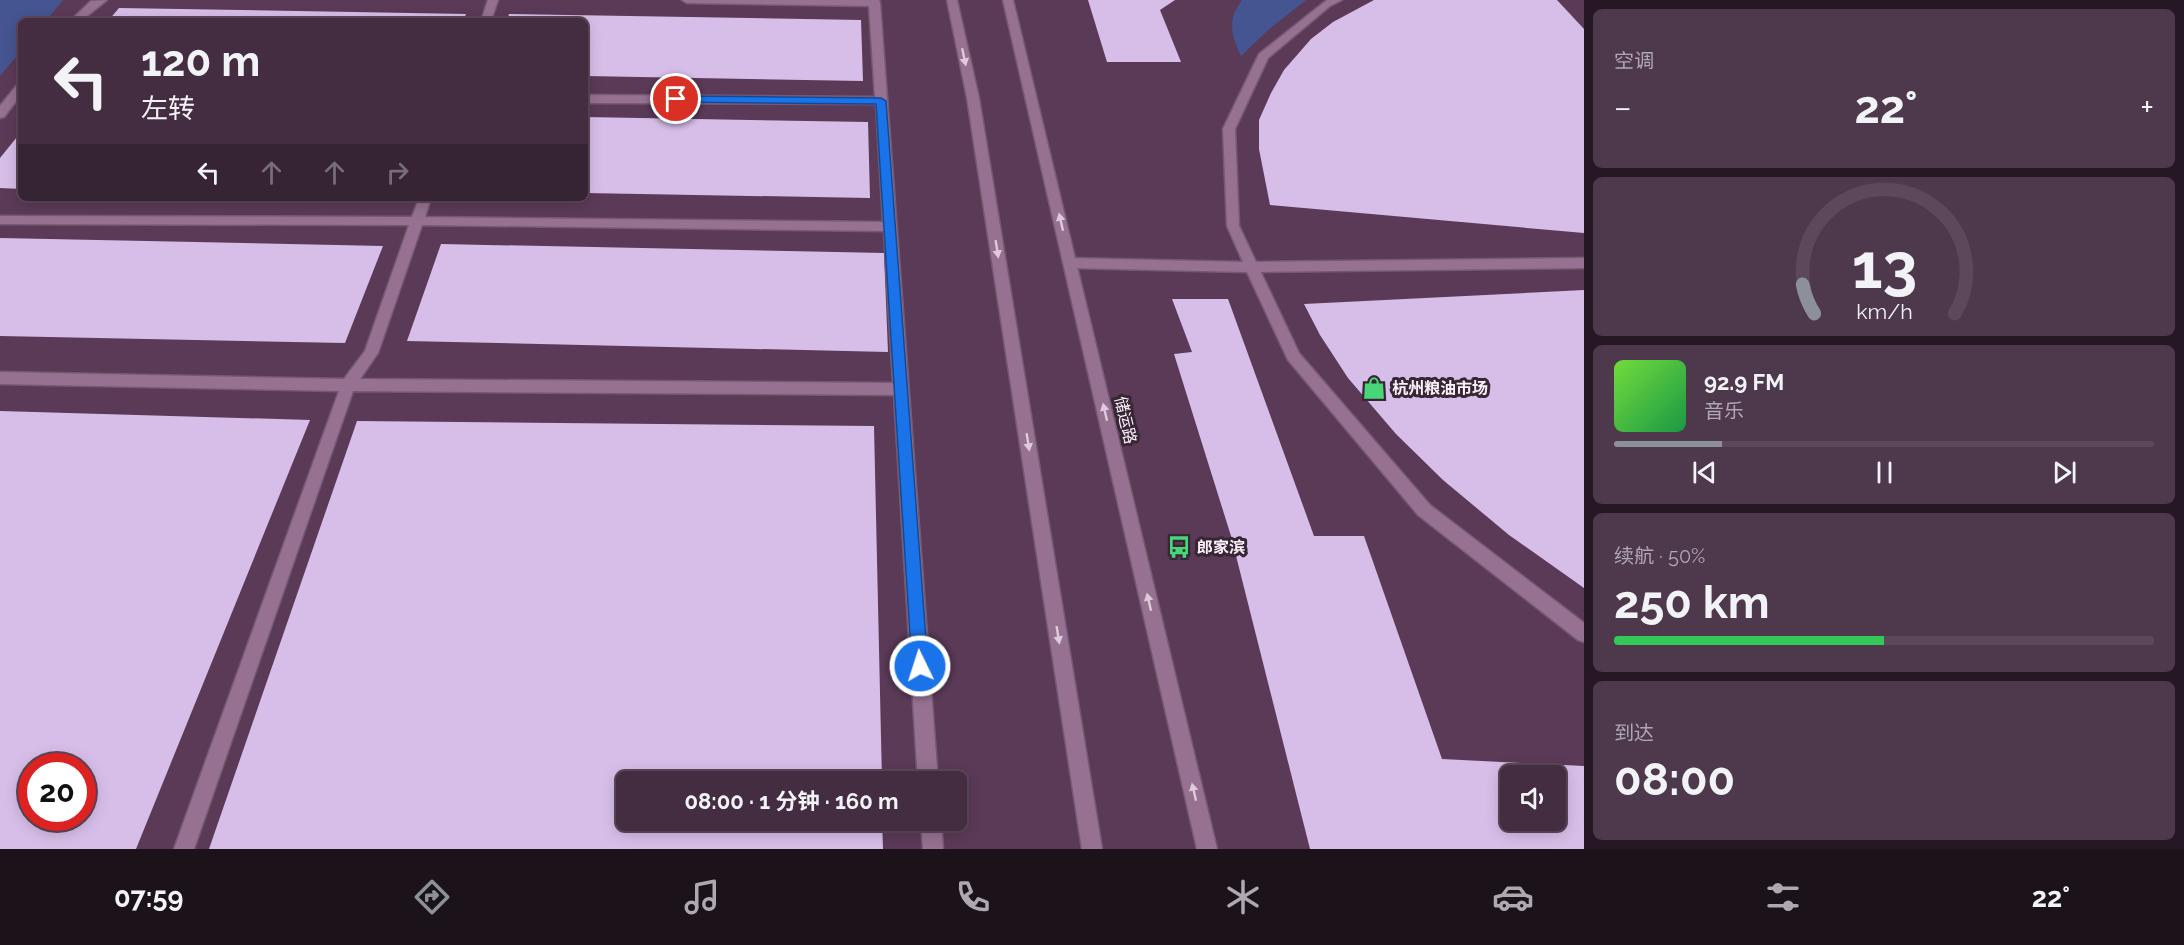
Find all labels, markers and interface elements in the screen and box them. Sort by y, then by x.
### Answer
text: 120 m [141,37,260,86]
icon: left [42,42,120,120]
one-way arrow [960,48,970,66]
text: 空调 [1614,49,1654,73]
pin [650,73,701,124]
text: 22° [1854,81,1918,134]
icon: arrive [659,82,692,115]
text: − [1614,88,1632,127]
text: + [2140,88,2154,127]
text: 左转 [141,93,195,124]
icon: left [192,156,225,189]
icon: ahead [255,156,288,189]
icon: ahead [318,156,351,189]
icon: right [381,156,414,189]
one-way arrow [1055,213,1065,232]
text: 13 [1851,229,1917,303]
one-way arrow [993,240,1002,259]
text: km/h [1856,299,1912,324]
text: 92.9 FM [1704,369,1784,395]
shop icon: 杭州粮油市场 [1361,375,1387,401]
place label: 杭州粮油市场 [1392,379,1488,398]
street label: 储运路 [1111,395,1140,446]
text: 音乐 [1704,399,1744,423]
one-way arrow [1100,403,1110,421]
one-way arrow [1023,433,1032,452]
icon: previous [1688,456,1721,489]
icon: pause [1868,456,1901,489]
icon: next [2048,456,2081,489]
bus stop icon: 郎家滨 [1166,534,1192,560]
place label: 郎家滨 [1197,538,1245,557]
text: 续航 · 50% [1614,544,1705,568]
text: 250 km [1614,576,1770,629]
one-way arrow [1144,593,1154,611]
one-way arrow [1054,625,1063,644]
position arrow [888,634,952,698]
text: 到达 [1614,721,1654,745]
speed limit sign: 20 [18,753,96,831]
text: 08:00 [1614,753,1735,806]
map controls [1500,765,1566,831]
button: sound [1500,765,1566,831]
one-way arrow [1188,783,1198,801]
text: 08:00 · 1 分钟 · 160 m [685,788,898,814]
icon: directions [411,876,453,918]
icon: music [681,876,723,918]
icon: phone [952,876,994,918]
icon: climate [1222,876,1264,918]
icon: car [1492,876,1534,918]
icon: filters [1762,876,1804,918]
text: 07:59 [114,882,183,913]
text: 22° [2032,882,2070,913]

